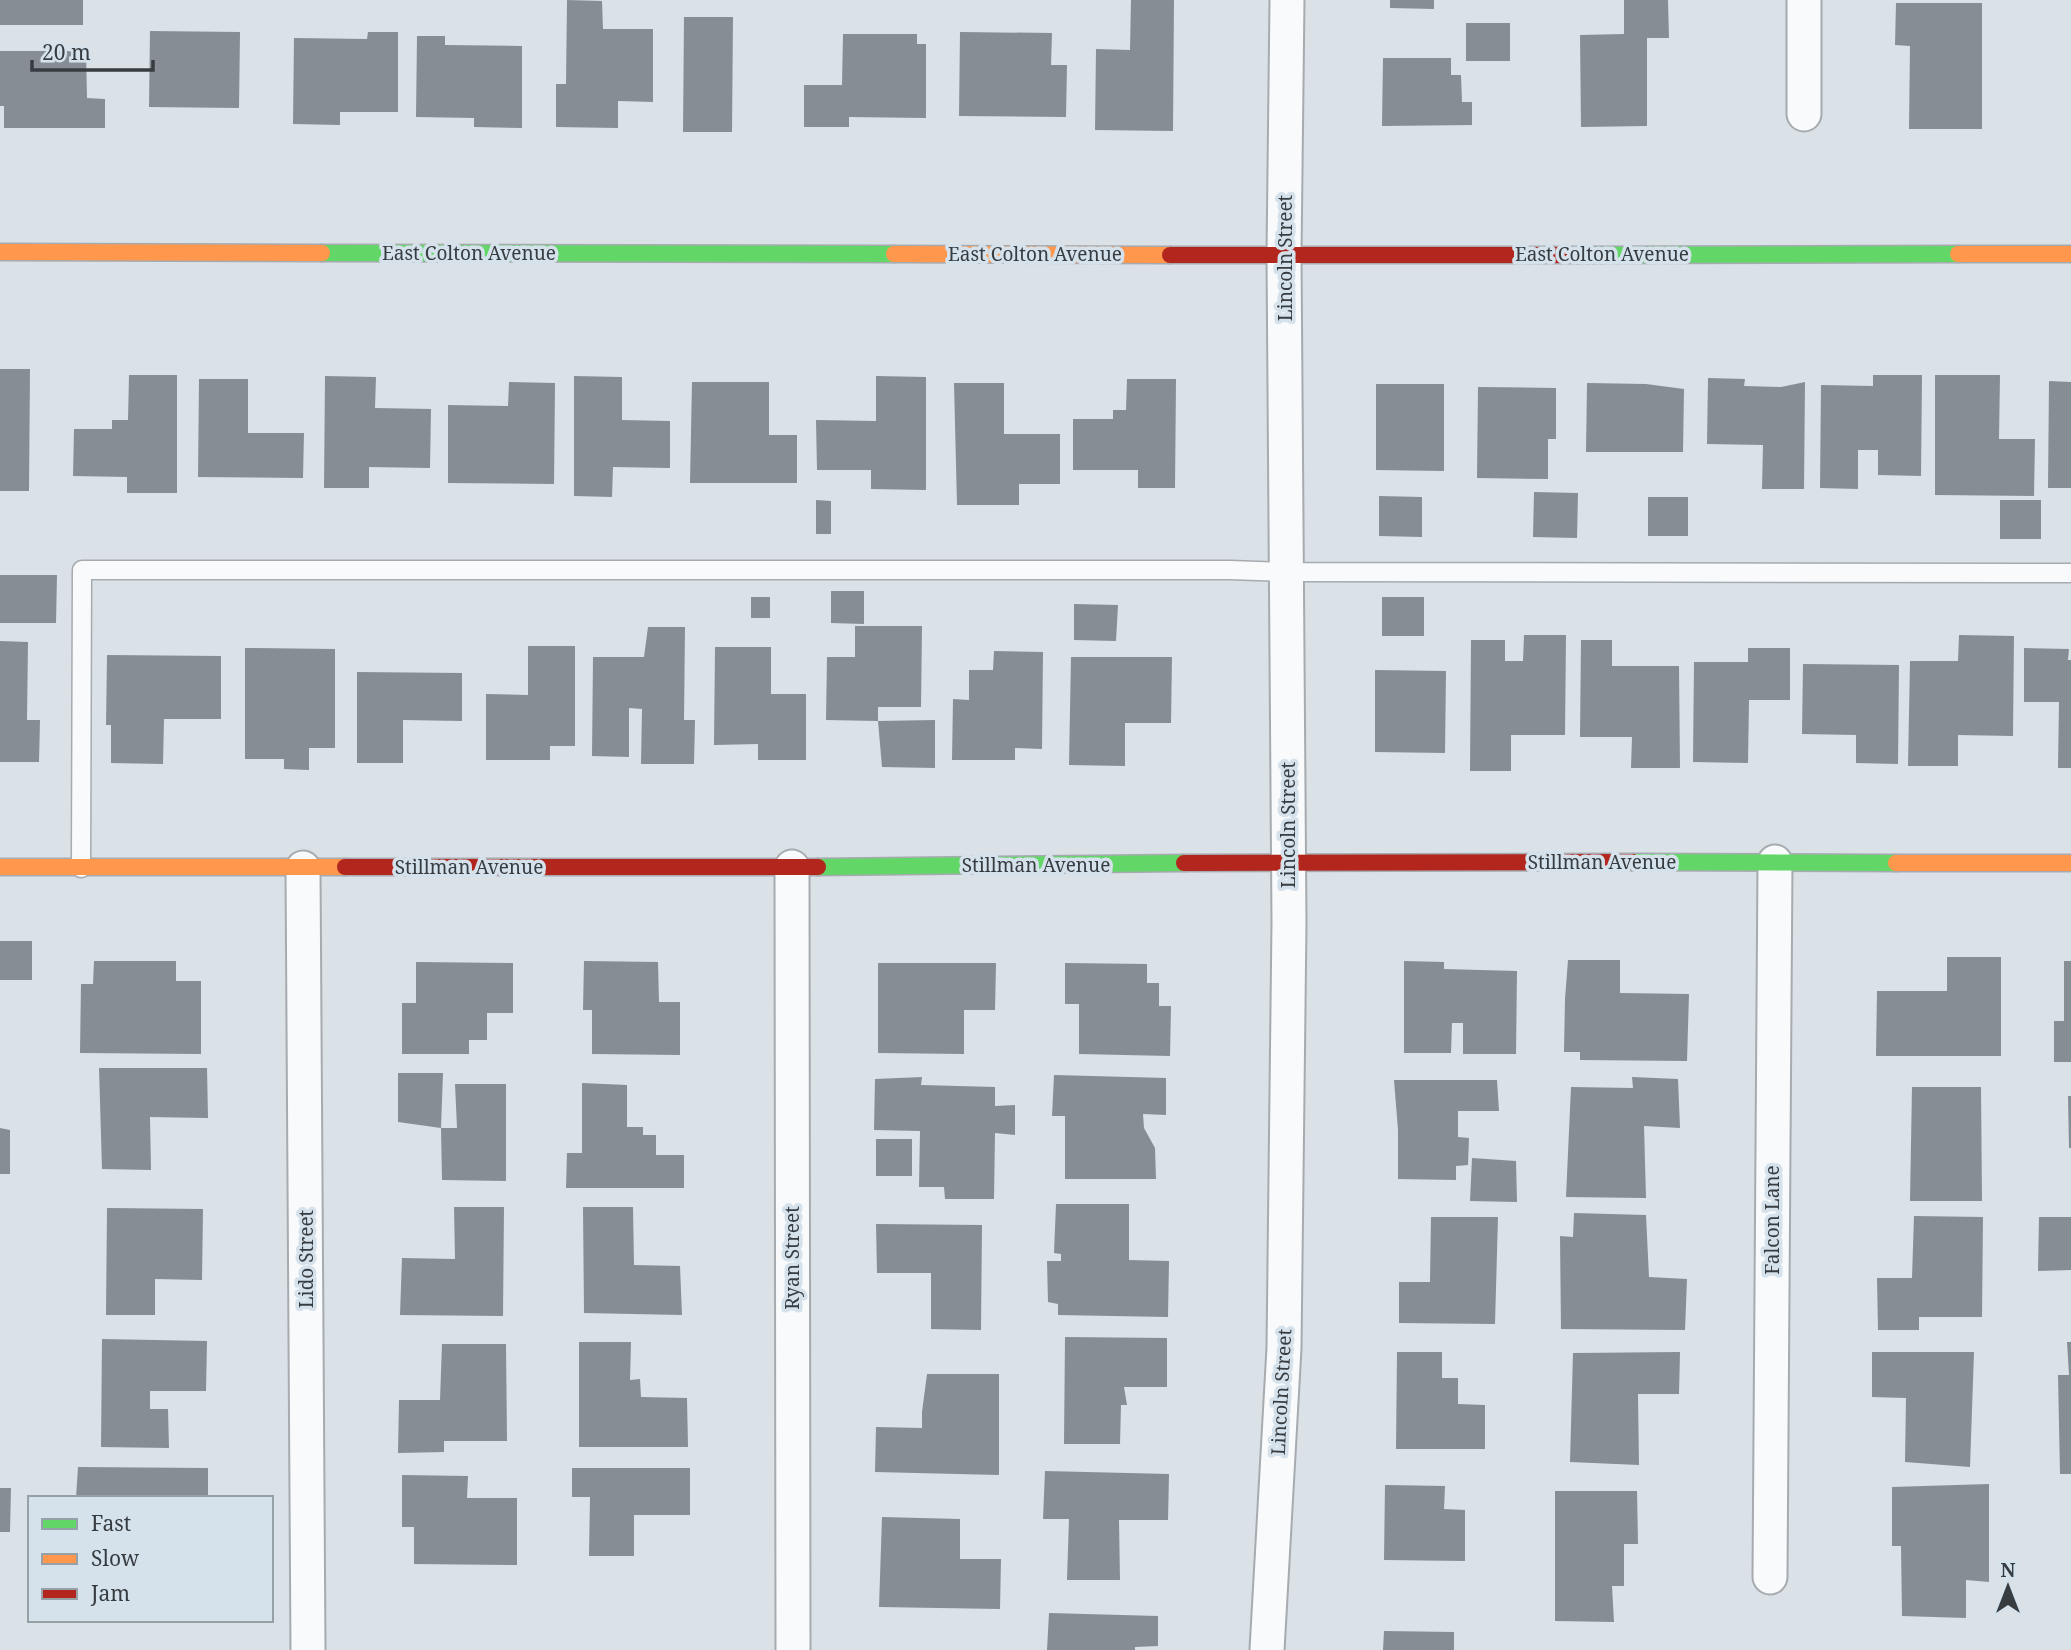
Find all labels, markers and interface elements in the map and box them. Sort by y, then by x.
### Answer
scale bar [32,28,152,72]
text: 20 m [42,38,91,66]
street label: Lincoln Street [1272,194,1298,321]
street label: East Colton Avenue [382,240,556,266]
street label: East Colton Avenue [948,241,1122,267]
street label: East Colton Avenue [1515,241,1689,267]
street label: Lincoln Street [1275,761,1301,888]
street label: Stillman Avenue [1528,849,1676,875]
street label: Stillman Avenue [962,852,1110,878]
street label: Stillman Avenue [395,854,543,880]
street label: Falcon Lane [1759,1165,1785,1275]
street label: Ryan Street [779,1206,805,1310]
street label: Lido Street [293,1209,319,1308]
street label: Lincoln Street [1265,1328,1297,1456]
legend [28,1496,273,1622]
text: Fast [91,1509,131,1537]
text: Slow [91,1544,140,1572]
north arrow [1973,1552,2043,1622]
text: N [2001,1557,2016,1583]
text: Jam [90,1579,130,1607]

